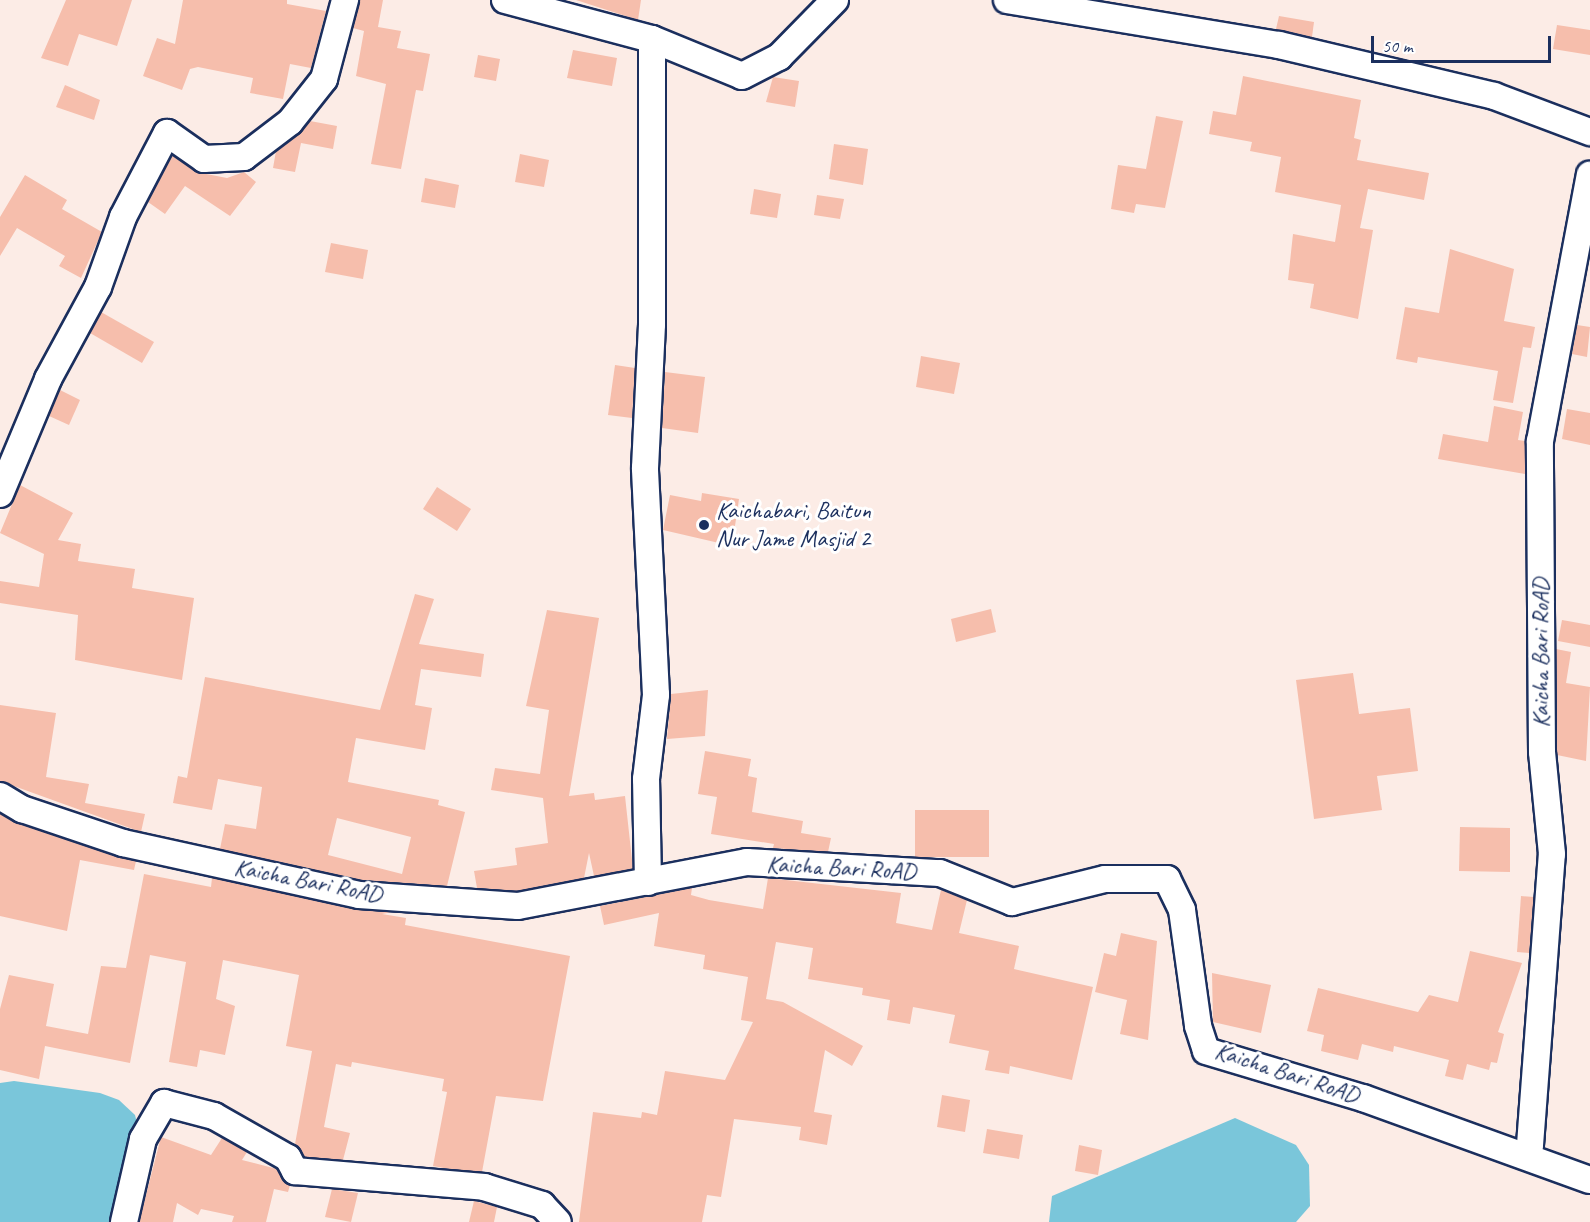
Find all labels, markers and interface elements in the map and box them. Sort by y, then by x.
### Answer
scale bar [1374,24,1554,62]
text: 50 m [1382,35,1413,57]
place label: Kaichabari, Baitun Nur Jame Masjid 2 [716,497,871,553]
marker: Kaichabari, Baitun Nur Jame Masjid 2 [697,518,711,532]
street label: Kaicha Bari RoAD [1527,578,1555,728]
street label: Kaicha Bari RoAD [765,850,917,886]
street label: Kaicha Bari RoAD [232,853,384,909]
street label: Kaicha Bari RoAD [1211,1036,1363,1110]

